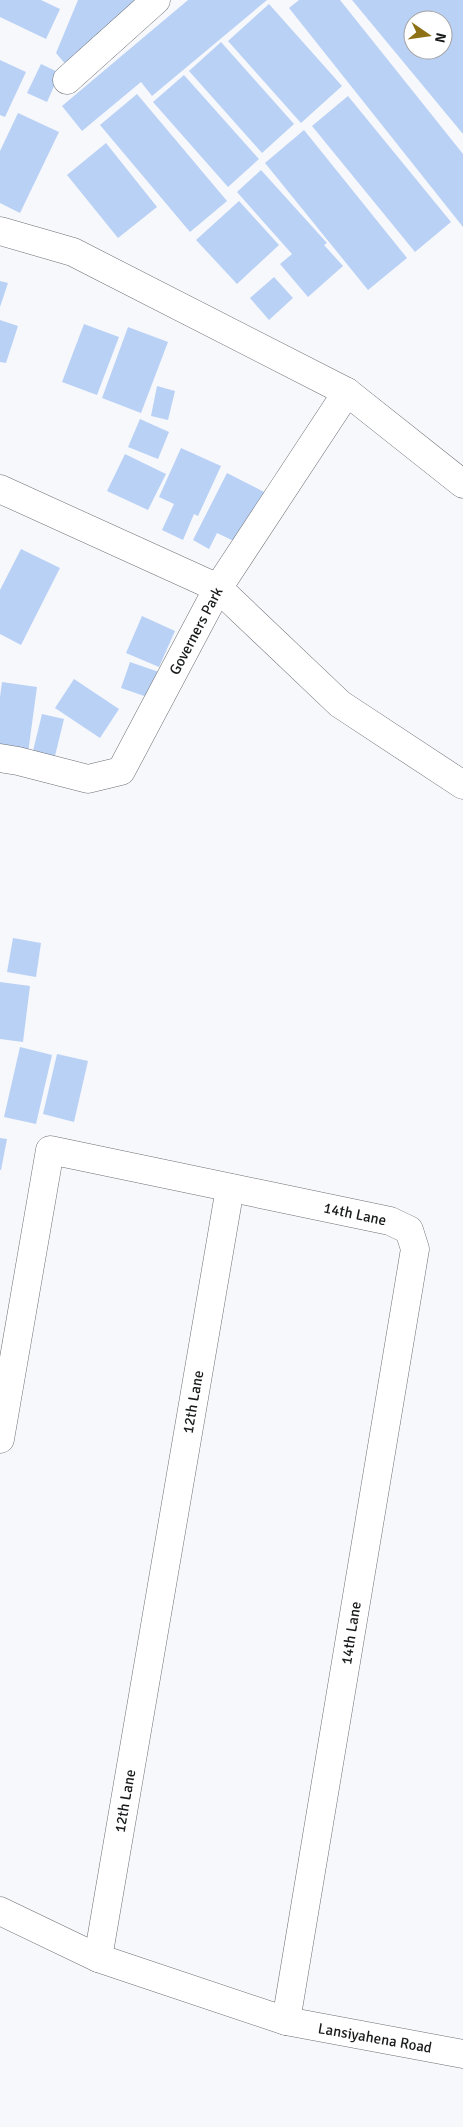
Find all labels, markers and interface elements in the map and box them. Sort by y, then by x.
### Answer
north arrow [403,10,453,60]
text: N [431,31,450,44]
street label: Governers Park [165,584,227,678]
street label: 14th Lane [322,1199,388,1229]
street label: 12th Lane [179,1369,207,1435]
street label: 14th Lane [337,1600,365,1666]
street label: 12th Lane [111,1768,139,1834]
street label: Lansiyahena Road [317,2019,433,2057]

